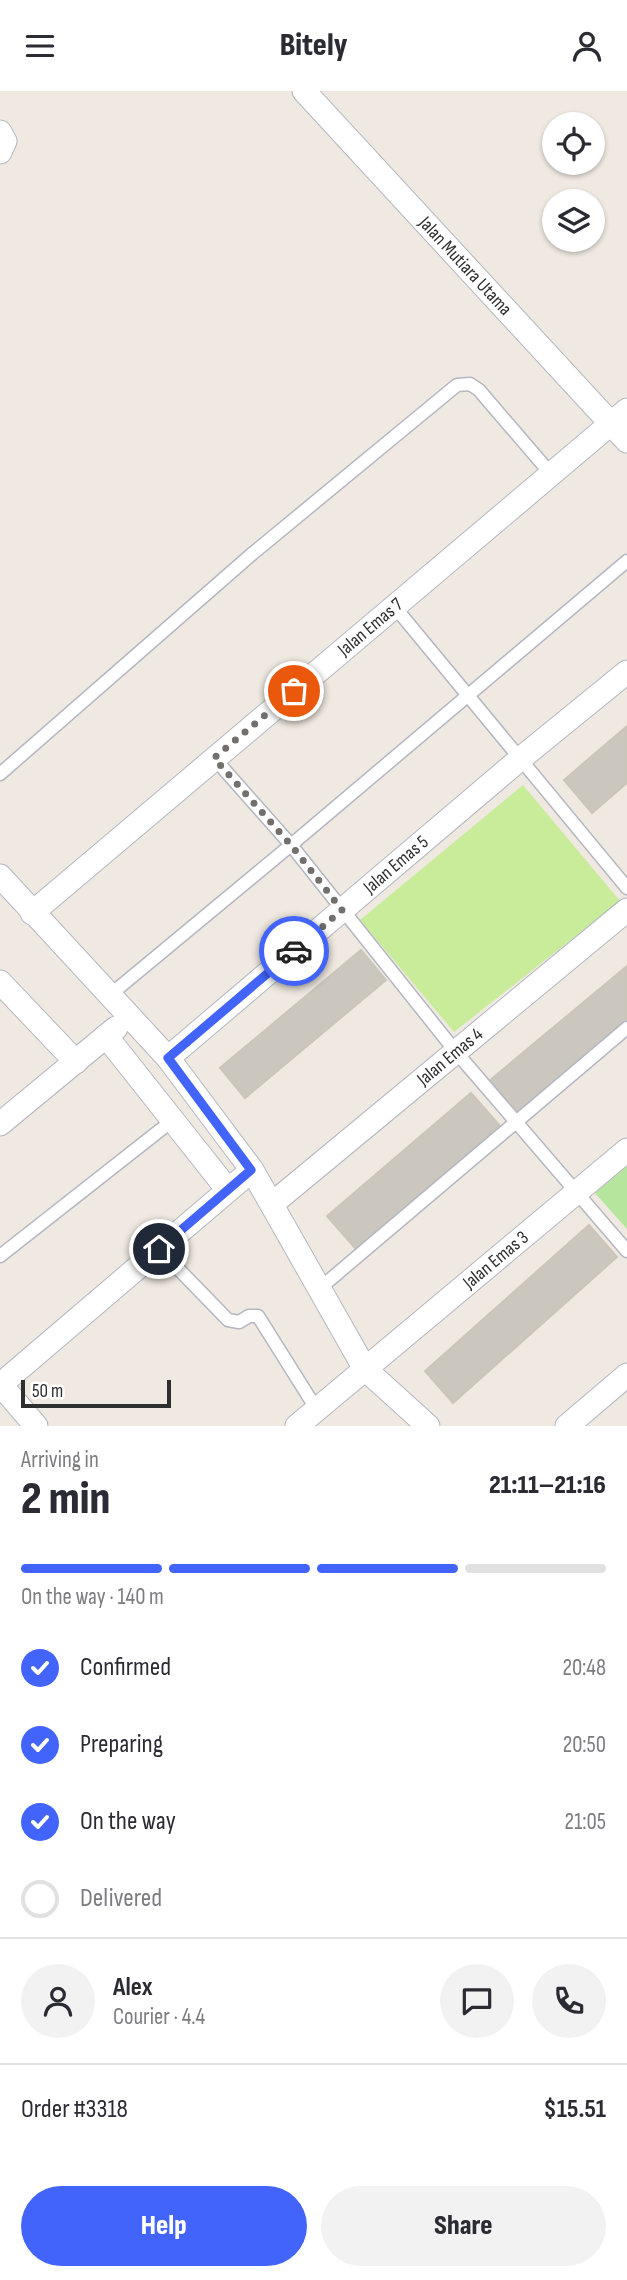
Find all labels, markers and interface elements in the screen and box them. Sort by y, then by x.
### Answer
text: Bitely [280,26,347,65]
icon: menu [21,27,59,65]
icon: person [568,27,606,65]
map controls [542,112,605,252]
button: locate [542,112,605,175]
button: layers [542,189,605,252]
street label: Jalan Mutiara Utama [413,211,517,320]
street label: Jalan Emas 7 [332,593,408,662]
pin [264,661,324,721]
icon: bag [275,672,313,710]
street label: Jalan Emas 5 [358,830,433,899]
courier [259,916,329,986]
icon: car [275,932,313,970]
street label: Jalan Emas 4 [412,1023,487,1091]
pin [129,1219,189,1279]
street label: Jalan Emas 3 [457,1226,533,1294]
icon: home [140,1230,178,1268]
scale bar [21,1377,172,1409]
text: 50 m [32,1380,63,1403]
text: Arriving in [21,1446,99,1474]
text: 21:11–21:16 [489,1470,606,1501]
text: 2 min [21,1472,110,1527]
text: On the way · 140 m [21,1583,164,1611]
icon: check [21,1649,59,1687]
text: Confirmed [80,1652,171,1683]
text: 20:48 [562,1654,606,1682]
icon: check [21,1726,59,1764]
text: Preparing [80,1729,163,1760]
text: 20:50 [563,1731,606,1759]
icon: check [21,1803,59,1841]
text: On the way [80,1806,176,1837]
text: 21:05 [565,1808,606,1836]
text: Delivered [80,1883,162,1914]
button: person [21,1964,95,2038]
button: chat [440,1964,514,2038]
button: phone [532,1964,606,2038]
text: Alex [113,1972,153,2003]
text: Courier · 4.4 [113,2003,205,2031]
text: Order #3318 [21,2094,128,2125]
text: $15.51 [544,2094,606,2125]
button: Help [21,2186,307,2266]
button: Share [321,2186,606,2266]

